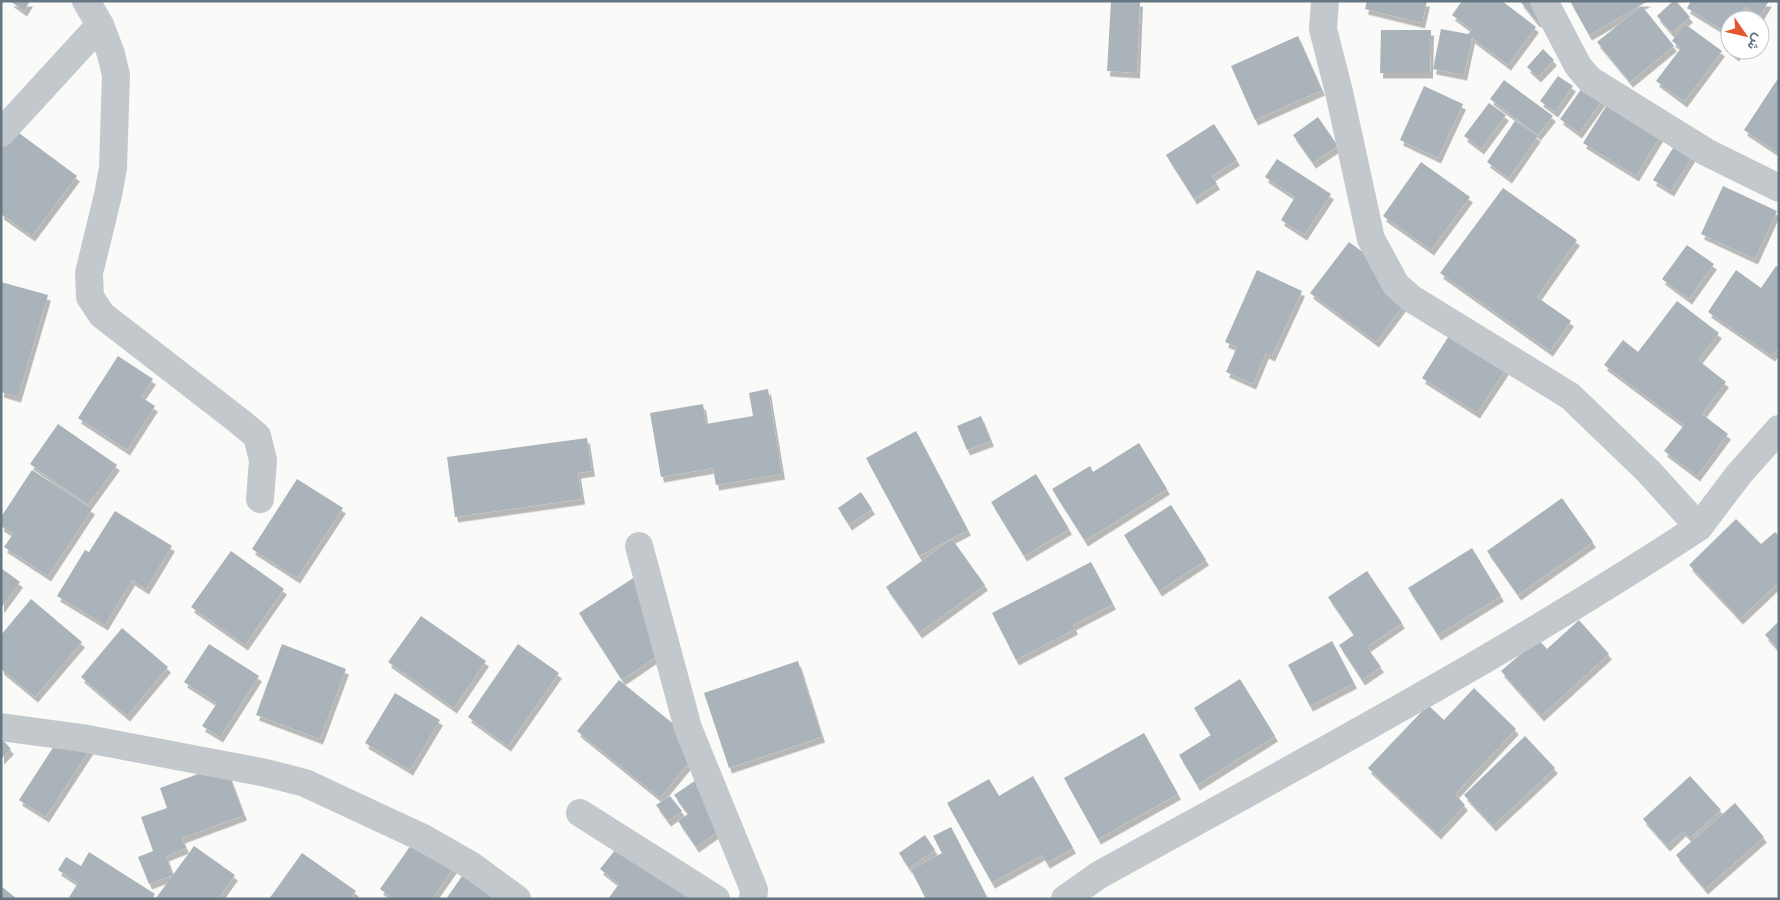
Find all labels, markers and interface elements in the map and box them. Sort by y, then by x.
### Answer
north arrow [1720,10,1770,60]
text: ش [1743,30,1769,55]

